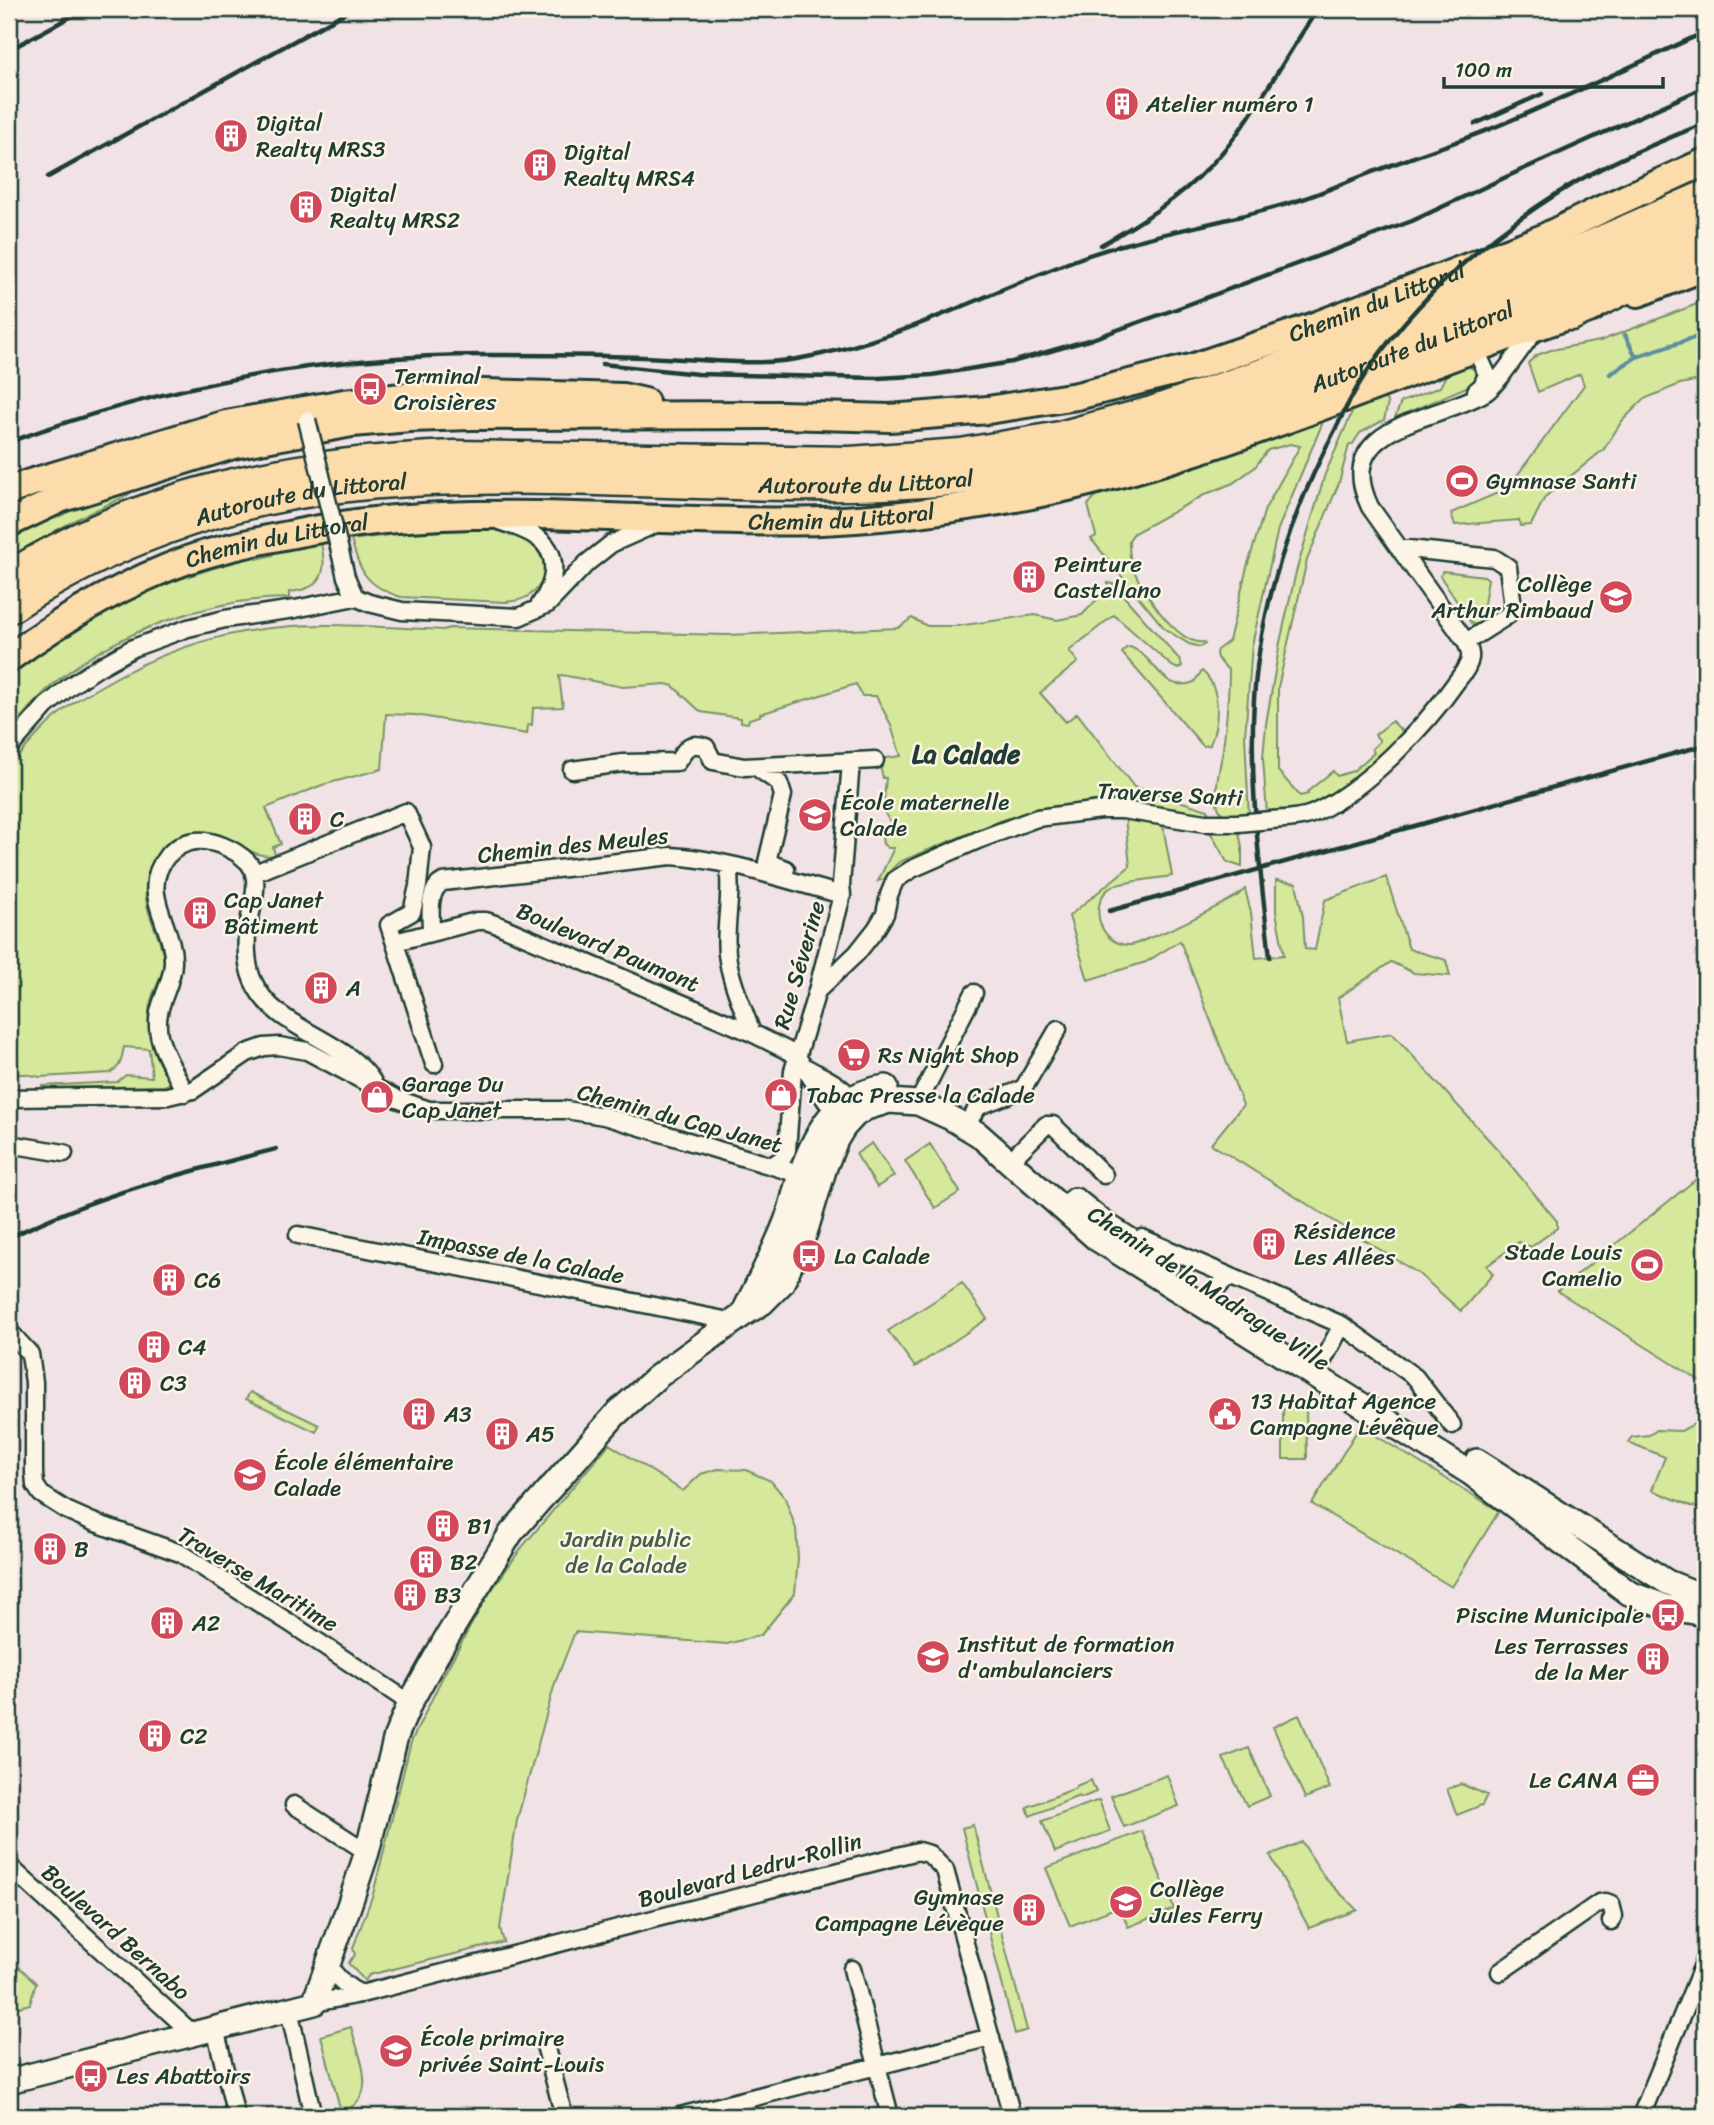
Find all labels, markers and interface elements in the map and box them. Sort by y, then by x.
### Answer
scale bar [1444,46,1663,90]
text: 100 m [1455,51,1512,89]
place label: Atelier numéro 1 [1145,84,1314,125]
building icon: Atelier numéro 1 [1103,85,1141,123]
place label: Digital Realty MRS3 [256,103,386,170]
building icon: Digital Realty MRS3 [212,117,250,155]
place label: Digital Realty MRS4 [564,132,695,199]
building icon: Digital Realty MRS4 [521,146,559,184]
place label: Digital Realty MRS2 [330,174,460,241]
building icon: Digital Realty MRS2 [287,188,325,226]
street label: Chemin du Littoral [1283,250,1472,355]
street label: Autoroute du Littoral [1304,289,1521,405]
place label: Terminal Croisières [394,356,497,423]
bus stop icon: Terminal Croisières [351,370,389,408]
street label: Autoroute du Littoral [757,458,976,506]
street label: Autoroute du Littoral [189,461,408,539]
place label: Gymnase Santi [1486,461,1637,502]
sports icon: Gymnase Santi [1443,462,1481,500]
street label: Chemin du Littoral [748,491,938,543]
street label: Chemin du Littoral [180,502,371,580]
place label: Peinture Castellano [1054,544,1161,611]
building icon: Peinture Castellano [1010,558,1048,596]
place label: Collège Arthur Rimbaud [1430,564,1594,631]
school or university icon: Collège Arthur Rimbaud [1597,578,1635,616]
district label: La Calade [912,731,1021,777]
street label: Traverse Santi [1096,770,1244,819]
place label: École maternelle Calade [840,782,1009,849]
school or university icon: École maternelle Calade [796,796,834,834]
place label: C [330,799,345,840]
building icon: C [286,800,324,838]
street label: Chemin des Meules [476,815,671,876]
place label: Cap Janet Bâtiment [224,880,325,947]
street label: Boulevard Paumont [510,890,706,1005]
building icon: Cap Janet Bâtiment [181,894,219,932]
street label: Rue Séverine [762,896,837,1034]
place label: A [345,968,361,1009]
building icon: A [302,969,340,1007]
place label: Rs Night Shop [878,1035,1019,1076]
supermarket icon: Rs Night Shop [835,1036,873,1074]
place label: Garage Du Cap Janet [402,1064,504,1131]
street label: Chemin du Cap Janet [573,1071,787,1166]
place label: Tabac Presse la Calade [806,1075,1035,1116]
shop icon: Tabac Presse la Calade [762,1076,800,1114]
shop icon: Garage Du Cap Janet [358,1078,396,1116]
street label: Chemin de la Madrague Ville [1079,1194,1339,1383]
place label: Résidence Les Allées [1294,1211,1396,1278]
street label: Impasse de la Calade [413,1216,628,1297]
building icon: Résidence Les Allées [1250,1225,1288,1263]
place label: Stade Louis Camelio [1505,1232,1622,1299]
place label: La Calade [834,1236,930,1277]
bus stop icon: La Calade [790,1237,828,1275]
sports icon: Stade Louis Camelio [1628,1246,1666,1284]
place label: C6 [194,1260,221,1301]
building icon: C6 [150,1261,188,1299]
place label: C4 [178,1327,207,1368]
building icon: C4 [135,1328,173,1366]
place label: C3 [160,1363,187,1404]
building icon: C3 [116,1364,154,1402]
place label: 13 Habitat Agence Campagne Lévêque [1250,1381,1439,1448]
place label: A3 [443,1394,472,1435]
building icon: A3 [400,1395,438,1433]
public building icon: 13 Habitat Agence Campagne Lévêque [1206,1395,1244,1433]
place label: A5 [525,1414,555,1455]
building icon: A5 [483,1415,521,1453]
place label: École élémentaire Calade [274,1442,453,1509]
school or university icon: École élémentaire Calade [231,1456,269,1494]
place label: B1 [467,1506,492,1547]
building icon: B1 [424,1507,462,1545]
street label: Traverse Maritime [169,1515,347,1644]
park label: Jardin public de la Calade [560,1519,691,1586]
place label: B [74,1529,89,1570]
building icon: B [31,1530,69,1568]
place label: B2 [450,1542,478,1583]
building icon: B2 [407,1543,445,1581]
place label: B3 [434,1575,462,1616]
building icon: B3 [391,1576,429,1614]
place label: Piscine Municipale [1456,1595,1644,1636]
bus stop icon: Piscine Municipale [1649,1596,1687,1634]
place label: A2 [191,1603,220,1644]
building icon: A2 [148,1604,186,1642]
place label: Institut de formation d'ambulanciers [957,1624,1174,1691]
place label: Les Terrasses de la Mer [1494,1626,1630,1693]
school or university icon: Institut de formation d'ambulanciers [914,1638,952,1676]
building icon: Les Terrasses de la Mer [1634,1640,1672,1678]
place label: C2 [180,1716,208,1757]
building icon: C2 [136,1717,174,1755]
place label: Le CANA [1529,1760,1618,1801]
office icon: Le CANA [1624,1761,1662,1799]
street label: Boulevard Ledru-Rollin [633,1821,867,1920]
street label: Boulevard Bernabo [31,1854,200,2011]
place label: Collège Jules Ferry [1149,1869,1263,1936]
place label: Gymnase Campagne Lévèque [815,1877,1004,1944]
school or university icon: Collège Jules Ferry [1107,1883,1145,1921]
building icon: Gymnase Campagne Lévèque [1010,1891,1048,1929]
place label: École primaire privée Saint-Louis [419,2018,605,2085]
school or university icon: École primaire privée Saint-Louis [377,2032,415,2070]
place label: Les Abattoirs [116,2056,251,2097]
bus stop icon: Les Abattoirs [72,2057,110,2095]

